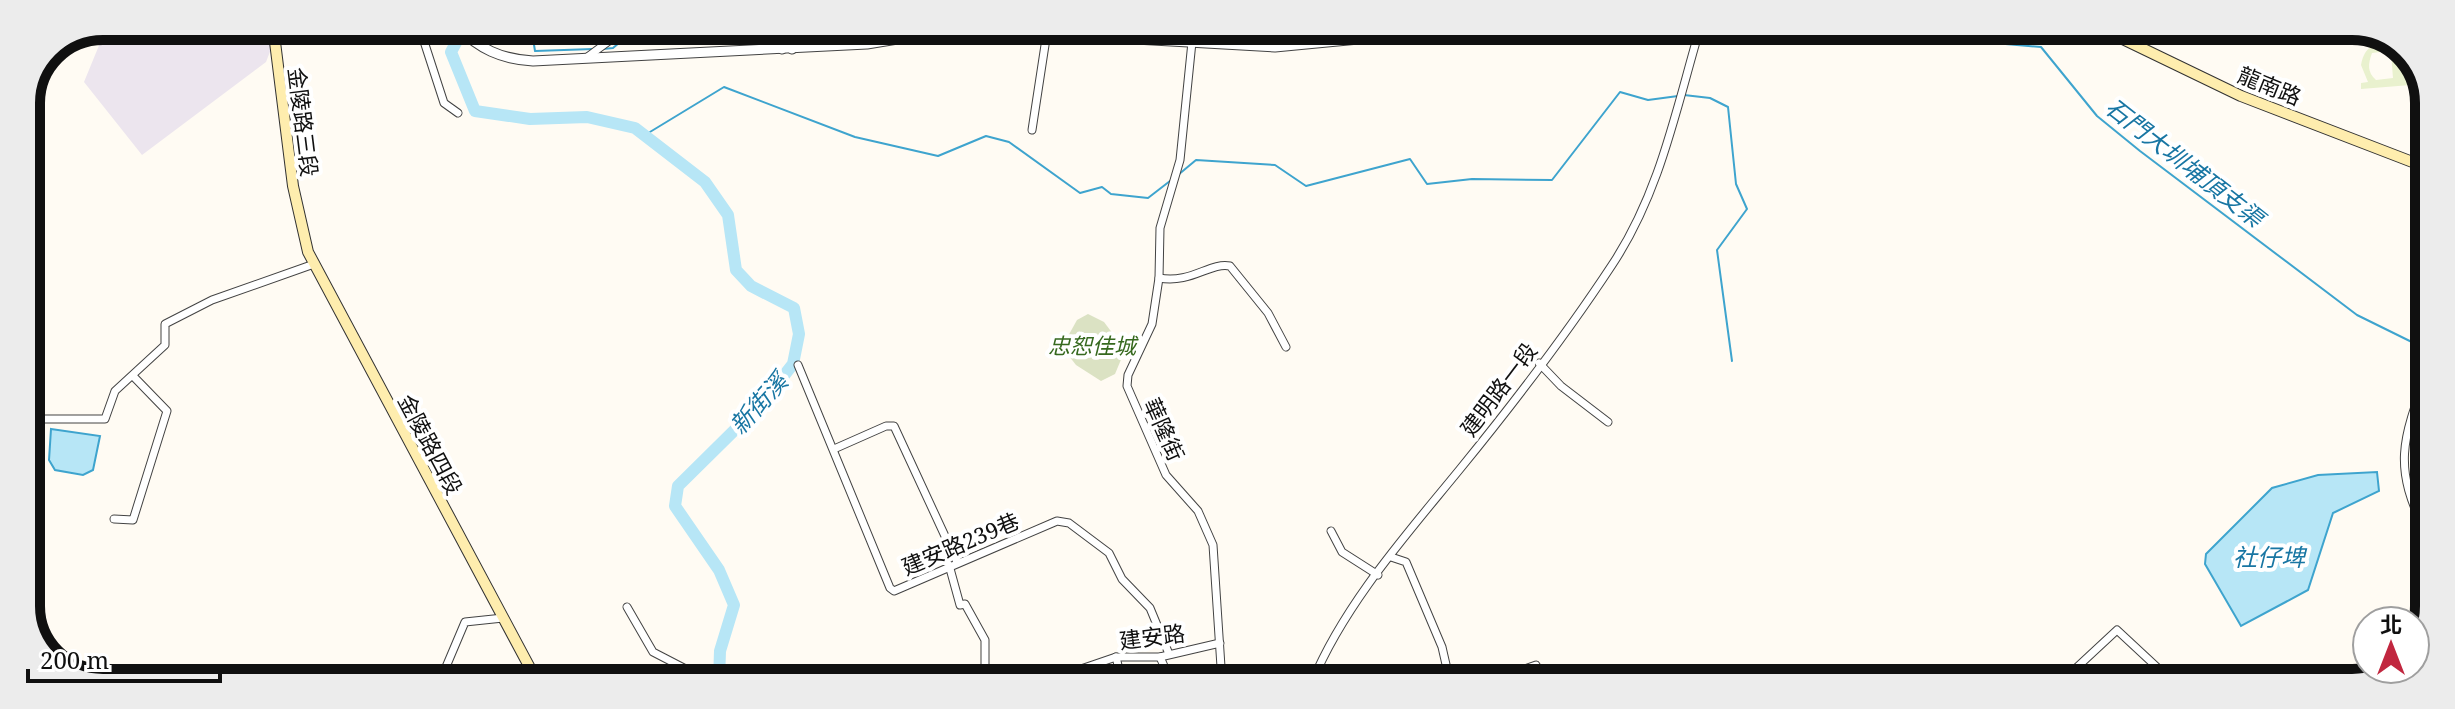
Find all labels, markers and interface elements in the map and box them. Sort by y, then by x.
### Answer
street label: 龍南路 [2234,59,2306,111]
street label: 金陵路三段 [282,66,326,178]
water label: 石門大圳埔頂支渠 [2099,90,2273,236]
park label: 忠恕佳城 [1048,330,1139,360]
street label: 建明路一段 [1453,336,1543,442]
water label: 新街溪 [722,363,796,441]
street label: 金陵路四段 [392,388,470,500]
street label: 華隆街 [1138,393,1192,465]
street label: 建安路239巷 [897,505,1023,581]
water label: 社仔埤 [2233,540,2308,573]
north arrow [2351,605,2431,685]
text: 北 [2380,609,2402,639]
street label: 建安路 [1117,617,1187,655]
scale bar [28,633,220,683]
text: 200 m [40,643,109,676]

